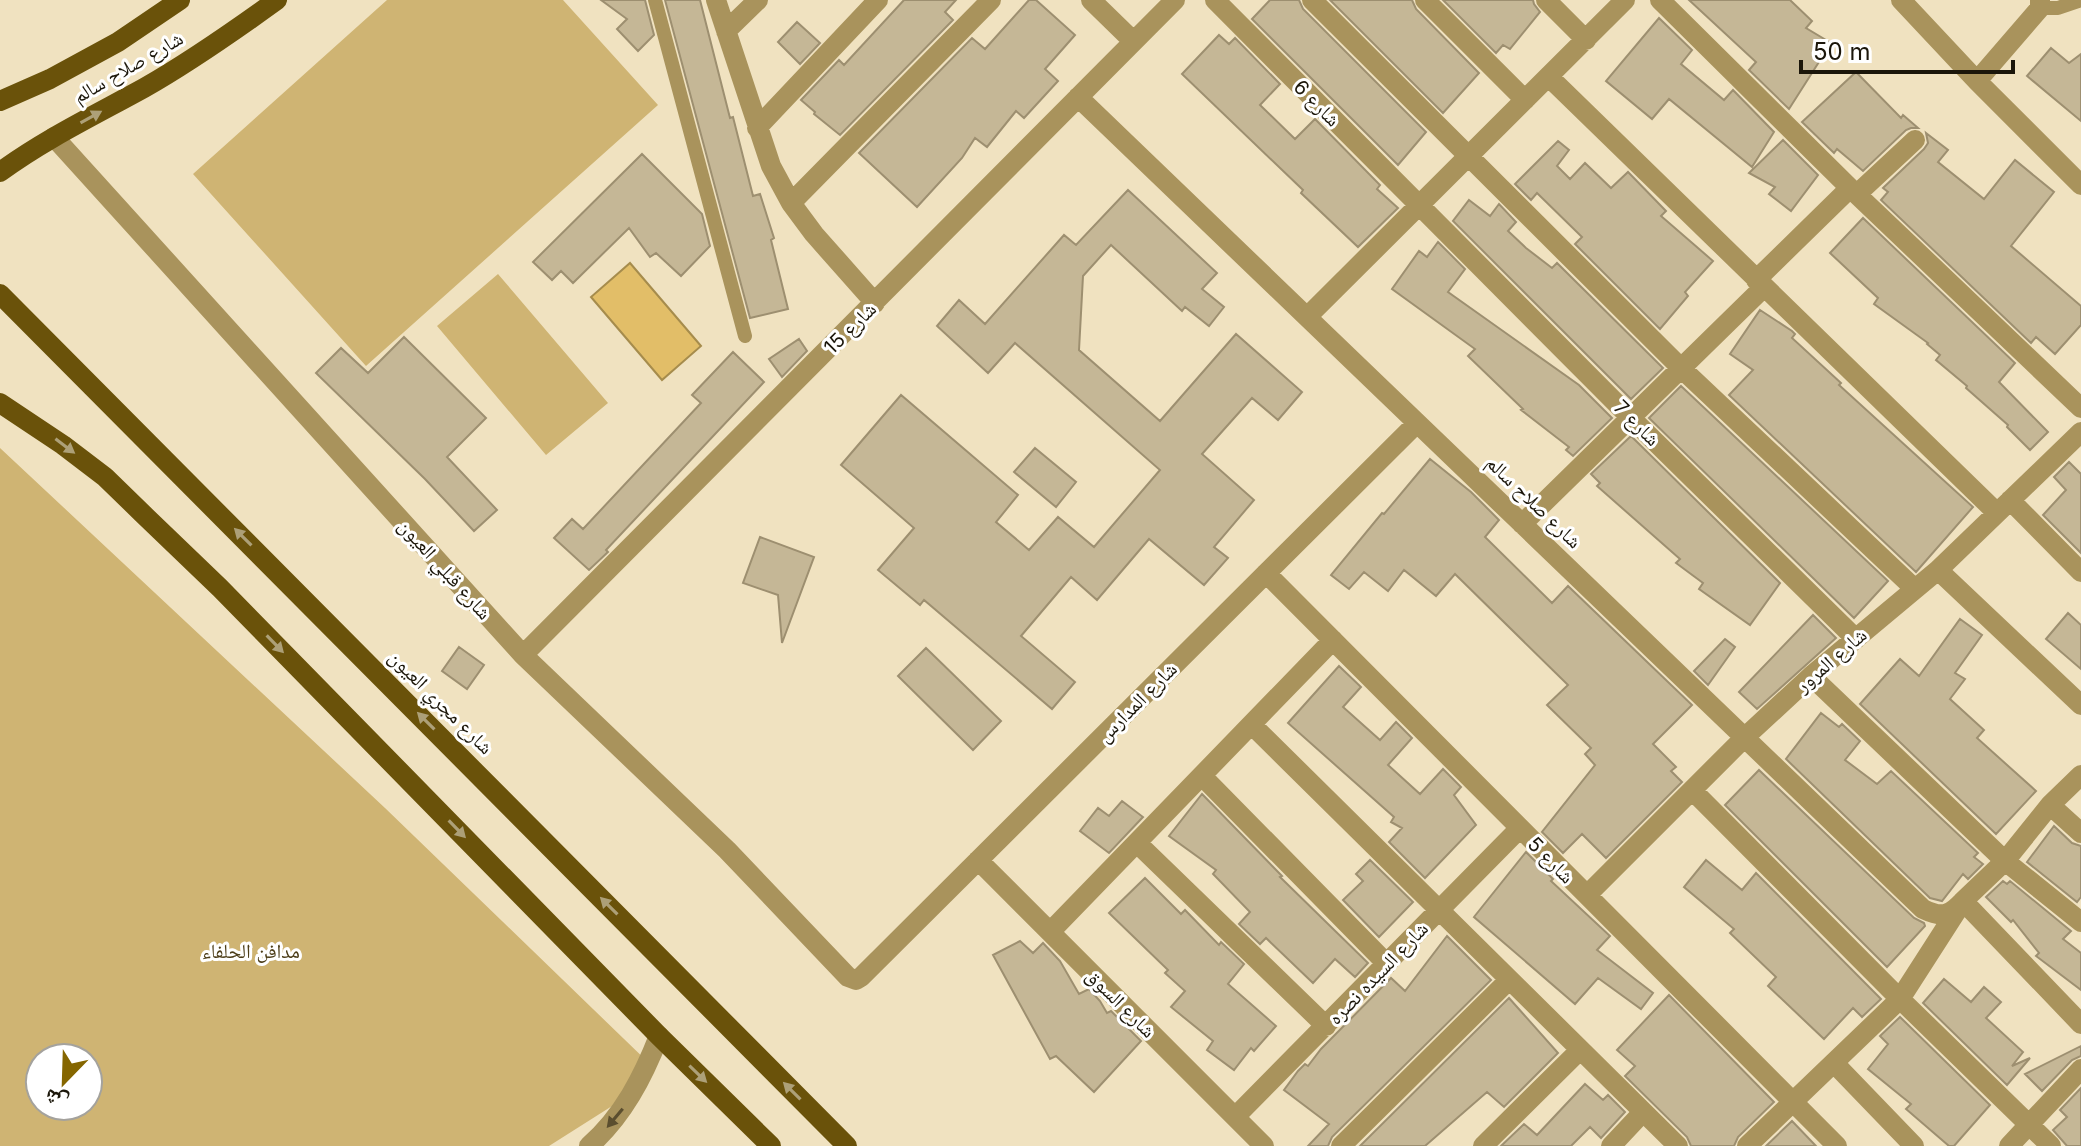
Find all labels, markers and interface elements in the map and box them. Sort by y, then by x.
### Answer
scale bar [1801,24,2013,74]
street label: شارع صلاح سالم [69,26,188,110]
text: 50 m [1813,37,1871,66]
street label: شارع 6 [1288,75,1345,132]
one-way arrow [79,110,102,124]
street label: شارع 15 [819,297,882,360]
street label: شارع 7 [1608,395,1665,452]
one-way arrow [55,438,75,454]
street label: شارع صلاح سالم [1480,451,1587,555]
street label: شارع قبلي العيون [390,514,497,627]
one-way arrow [234,528,253,547]
street label: شارع المرور [1790,623,1872,699]
one-way arrow [265,634,283,653]
street label: شارع مجري العيون [381,645,498,762]
street label: شارع المدارس [1092,657,1183,748]
one-way arrow [417,712,436,731]
one-way arrow [447,819,465,838]
street label: شارع 5 [1522,832,1579,889]
one-way arrow [600,897,619,916]
street label: شارع السيده نصره [1323,917,1434,1030]
park label: مدافن الحلفاء [202,939,300,963]
street label: شارع السوق [1081,963,1161,1043]
north arrow [24,1042,104,1122]
one-way arrow [688,1064,707,1083]
one-way arrow [783,1082,802,1101]
text: ش [40,1083,72,1117]
one-way arrow [607,1108,624,1128]

